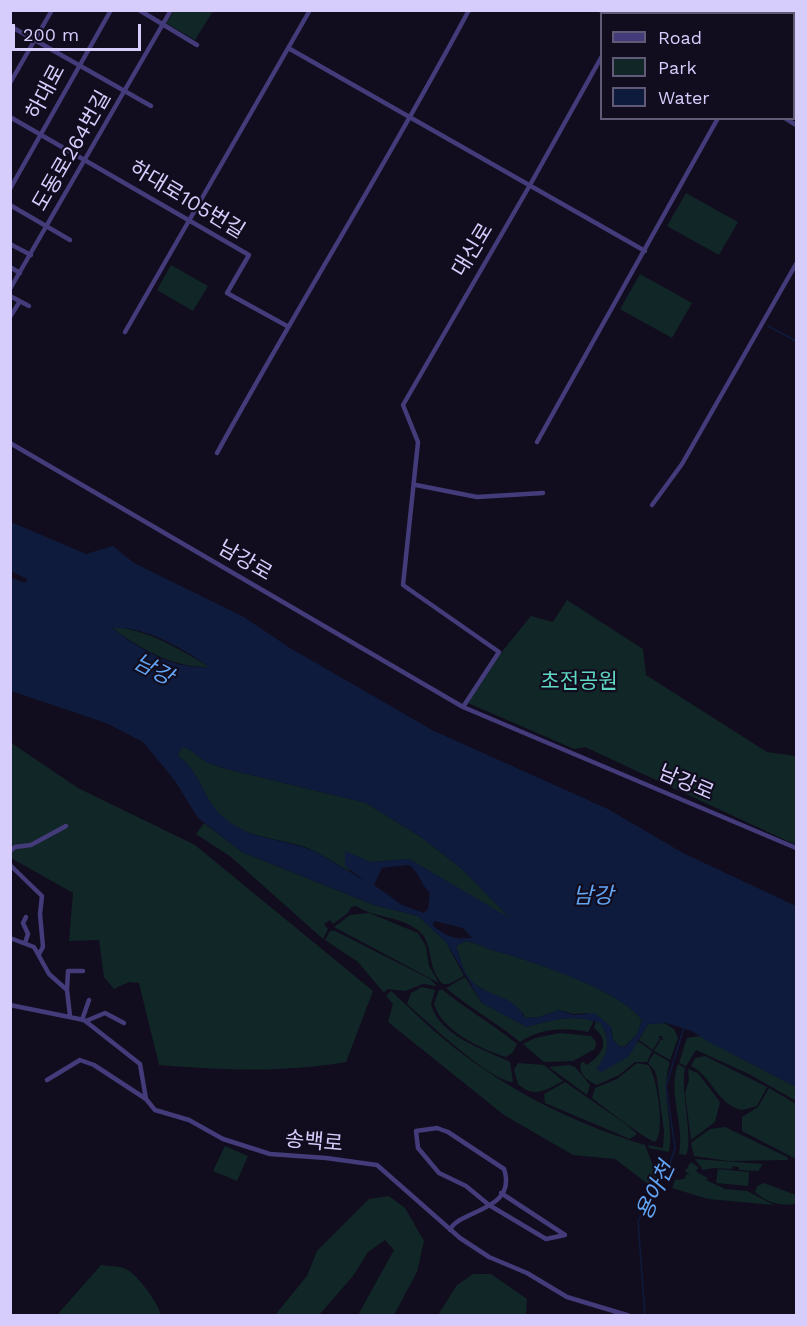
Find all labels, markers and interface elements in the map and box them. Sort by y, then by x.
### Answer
scale bar [15,12,144,50]
legend [600,12,795,120]
text: 200 m [23,24,79,45]
text: Road [658,27,702,48]
text: Park [658,57,697,78]
street label: 하대로 [21,60,71,124]
street label: 도동로264번길 [27,86,117,216]
text: Water [658,87,710,108]
street label: 하대로105번길 [125,156,249,244]
street label: 대신로 [447,219,499,281]
street label: 남강로 [214,536,276,586]
water label: 남강 [129,649,177,691]
park label: 초전공원 [540,669,618,695]
street label: 남강로 [654,760,718,806]
water label: 남강 [573,884,613,910]
street label: 송백로 [284,1127,344,1157]
water label: 용아천 [631,1158,681,1224]

